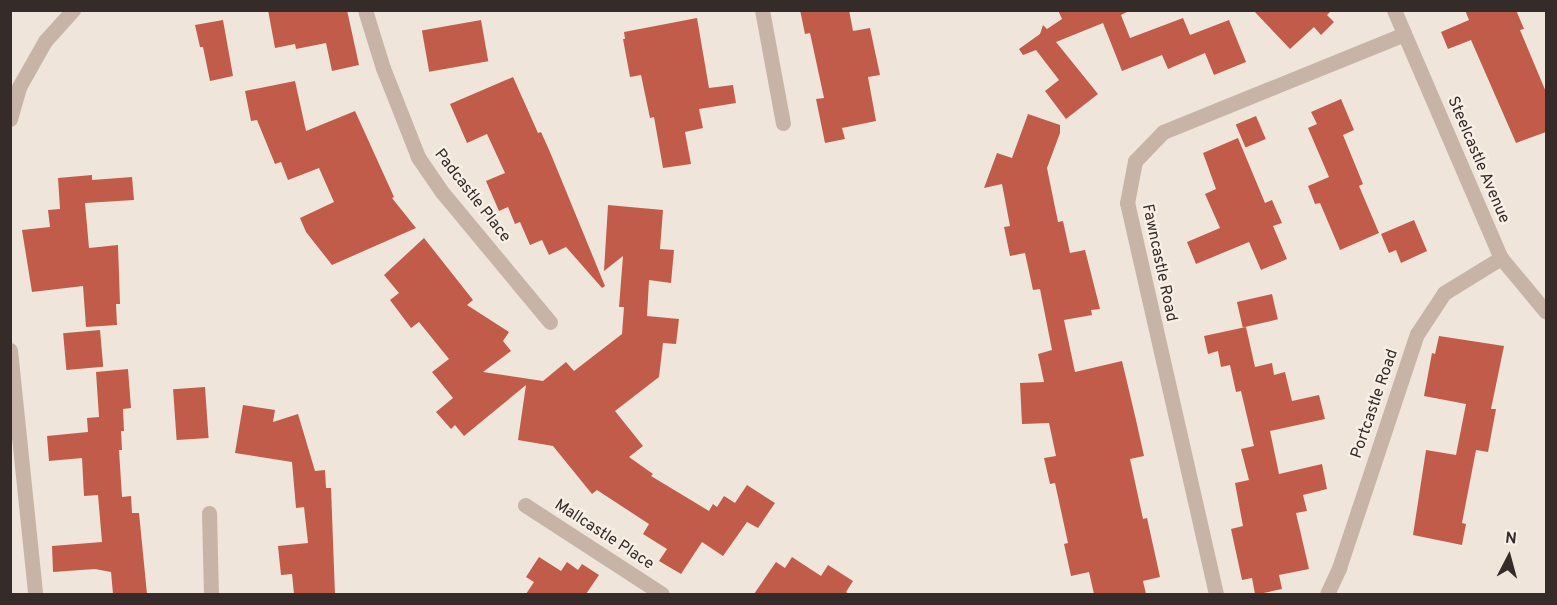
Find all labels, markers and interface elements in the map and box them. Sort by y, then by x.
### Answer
street label: Steelcastle Avenue [1443,93,1513,227]
street label: Padcastle Place [430,146,514,246]
street label: Fawncastle Road [1137,203,1181,323]
street label: Portcastle Road [1347,347,1403,461]
street label: Mallcastle Place [551,496,657,574]
north arrow [1479,527,1539,587]
text: N [1504,529,1518,550]

